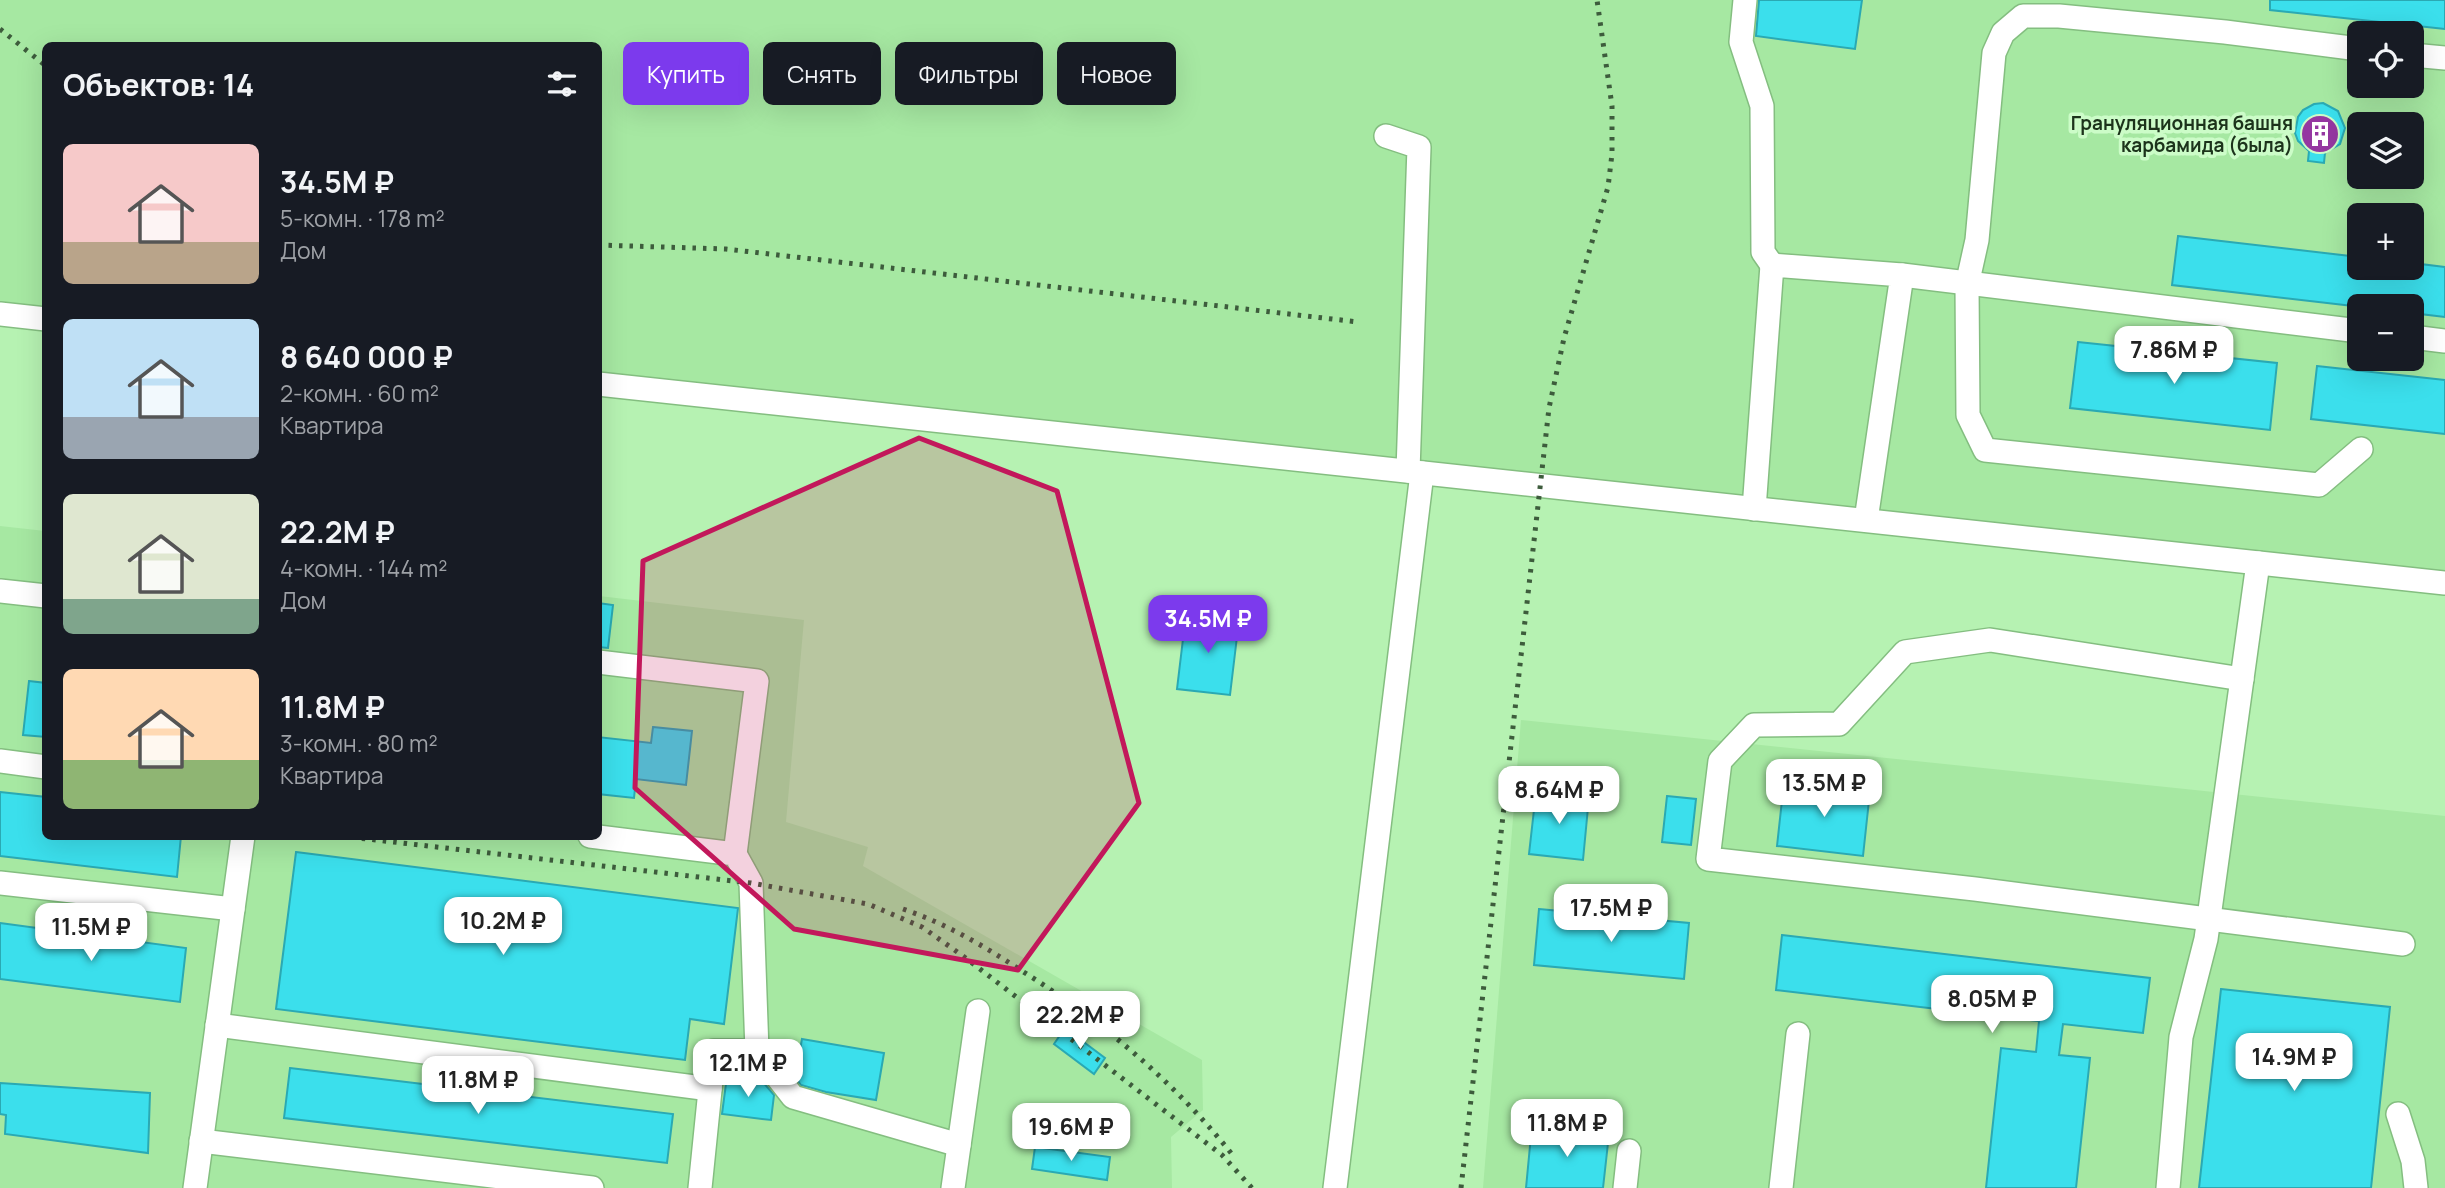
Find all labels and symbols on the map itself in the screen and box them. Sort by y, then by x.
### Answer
place label: Грануляционная башня карбамида (была) [2071,110,2293,158]
building icon: Грануляционная башня карбамида (была) [2299,113,2341,155]
pin: 7.86M ₽ [2109,326,2239,386]
pin: 34.5M ₽ [1143,596,1273,655]
pin: 13.5M ₽ [1759,760,1889,819]
pin: 8.64M ₽ [1494,766,1624,826]
pin: 17.5M ₽ [1546,884,1676,944]
pin: 10.2M ₽ [438,898,568,957]
pin: 11.5M ₽ [26,904,156,963]
pin: 8.05M ₽ [1927,976,2057,1035]
pin: 22.2M ₽ [1015,992,1145,1051]
pin: 14.9M ₽ [2229,1034,2359,1093]
pin: 12.1M ₽ [683,1040,813,1099]
pin: 11.8M ₽ [413,1056,543,1116]
pin: 11.8M ₽ [1502,1100,1632,1159]
pin: 19.6M ₽ [1006,1104,1136,1163]

